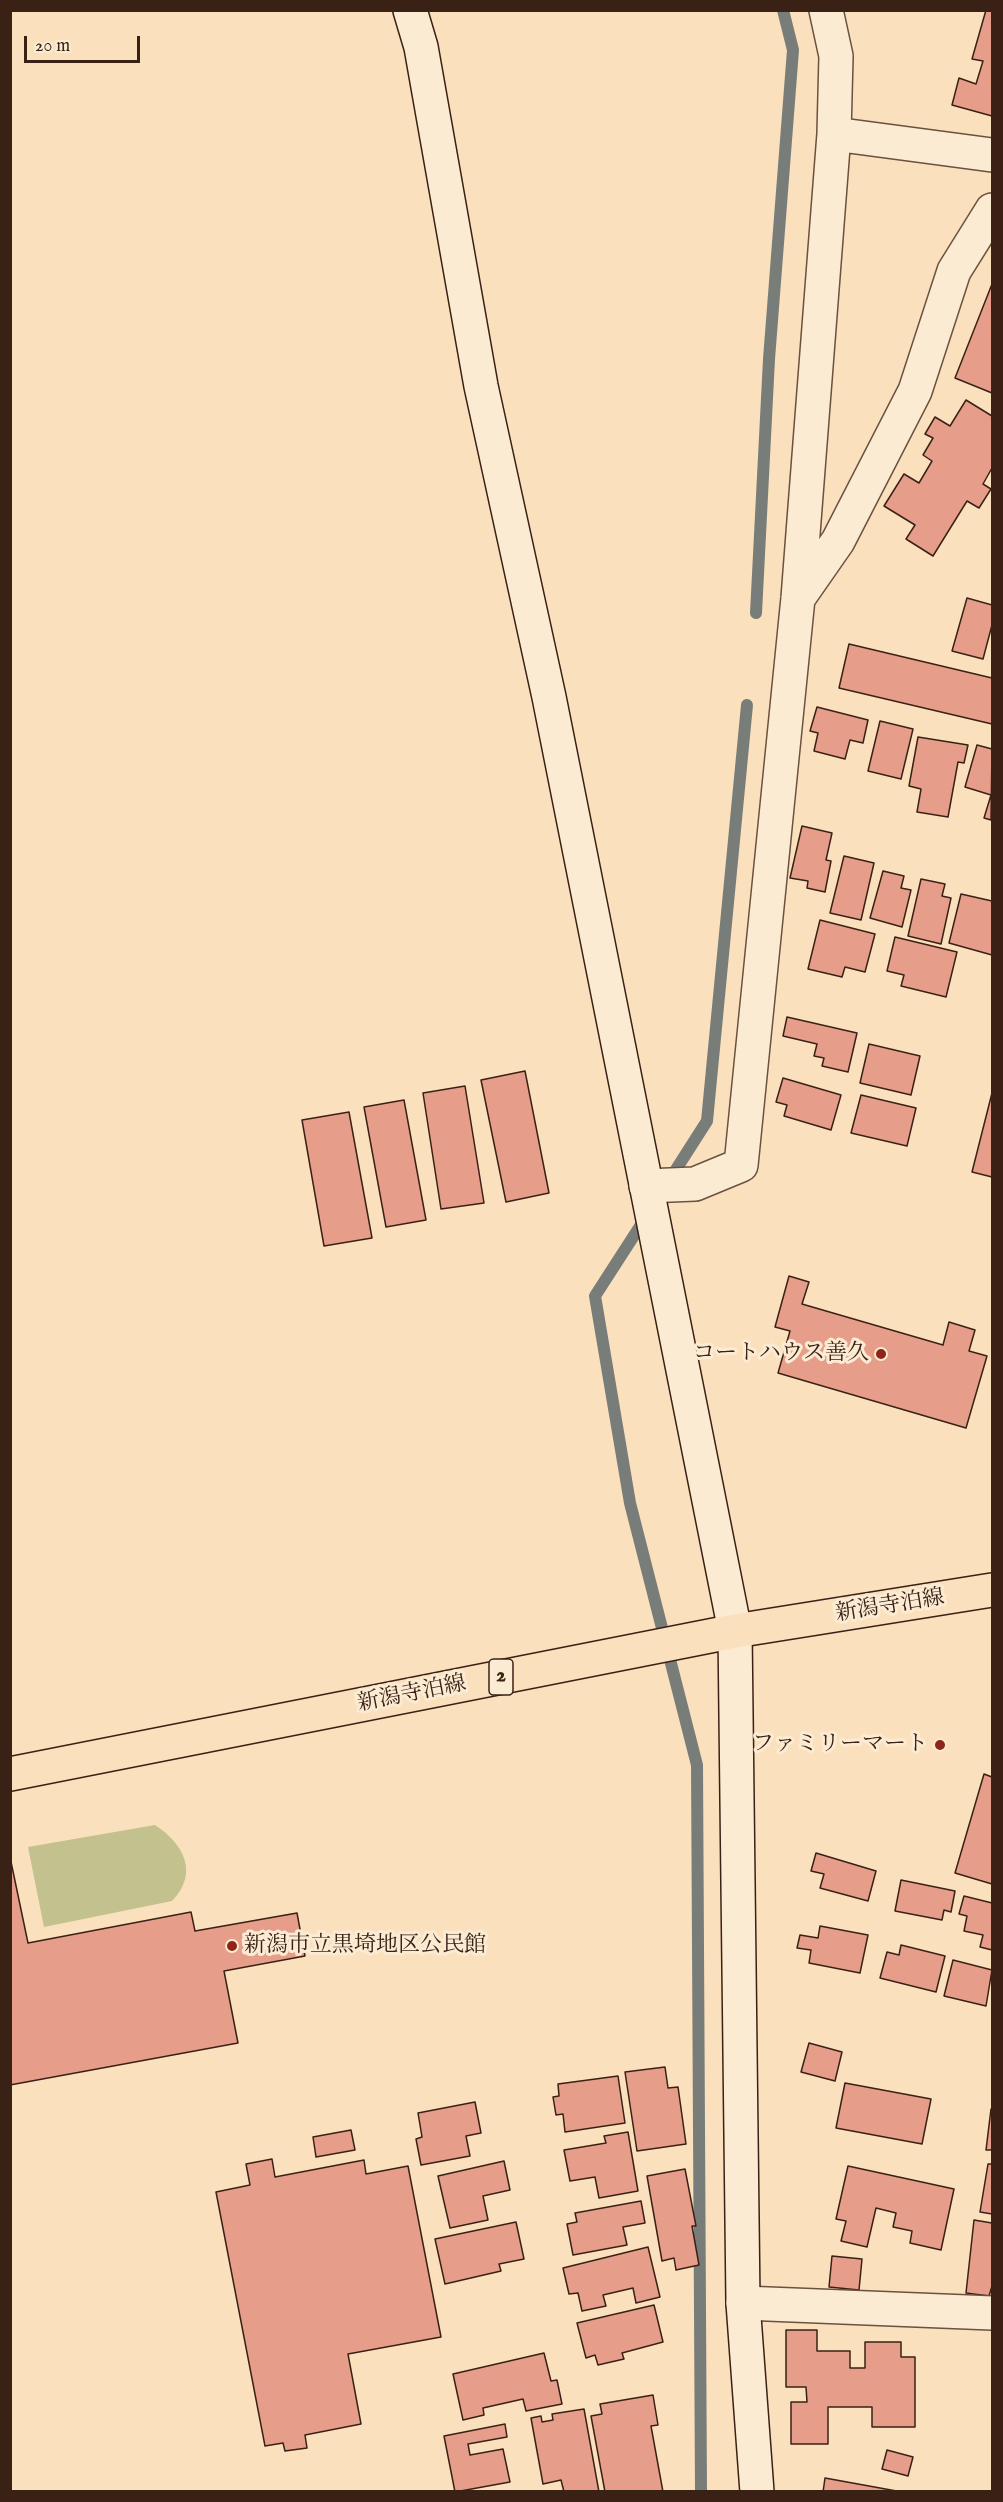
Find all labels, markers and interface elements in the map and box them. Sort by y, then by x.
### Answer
scale bar [27,24,142,62]
text: 20 m [35,35,70,58]
place label: コートハウス善久 [693,1341,869,1367]
marker: コートハウス善久 [874,1347,888,1361]
street label: 新潟寺泊線 [834,1585,946,1629]
road number: 2 [489,1659,513,1695]
street label: 新潟寺泊線 [355,1672,469,1718]
place label: ファミリーマート [752,1732,928,1758]
marker: ファミリーマート [933,1738,947,1752]
place label: 新潟市立黒埼地区公民館 [244,1933,486,1959]
marker: 新潟市立黒埼地区公民館 [225,1939,239,1953]

